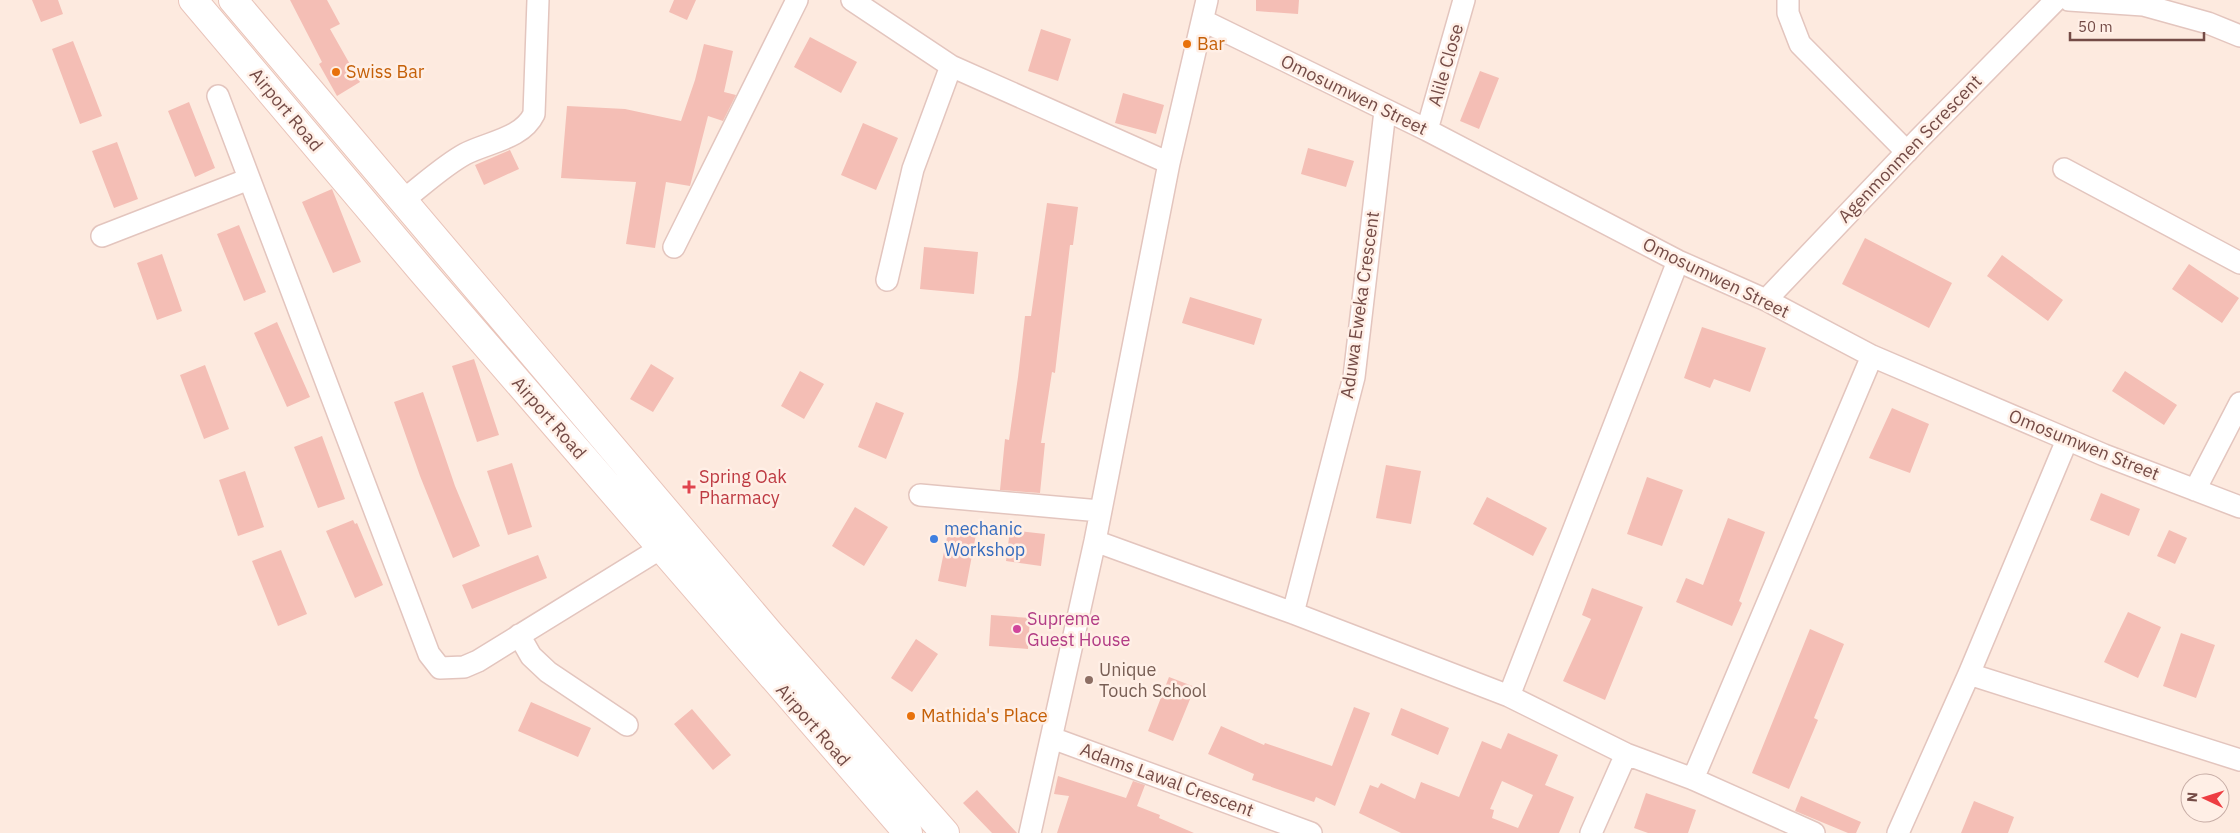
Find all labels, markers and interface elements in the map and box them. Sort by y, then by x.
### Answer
scale bar [2070,10,2204,42]
text: 50 m [2078,17,2113,36]
street label: Alile Close [1423,21,1468,109]
place label: Bar [1197,32,1225,55]
marker: Bar [1181,38,1193,50]
street label: Omosumwen Street [1277,49,1431,140]
place label: Swiss Bar [346,60,425,83]
street label: Airport Road [245,63,328,156]
marker: Swiss Bar [330,66,342,78]
street label: Agenmonmen Screscent [1833,70,1986,228]
street label: Aduwa Eweka Crescent [1335,210,1384,400]
street label: Omosumwen Street [1639,232,1793,323]
street label: Airport Road [507,372,591,464]
street label: Omosumwen Street [2005,404,2163,485]
place label: Spring Oak Pharmacy [699,465,787,509]
marker: Spring Oak Pharmacy [683,481,695,493]
place label: mechanic Workshop [944,517,1025,561]
marker: mechanic Workshop [928,533,940,545]
place label: Supreme Guest House [1027,607,1131,651]
marker: Supreme Guest House [1011,623,1023,635]
place label: Unique Touch School [1099,658,1207,702]
marker: Unique Touch School [1083,674,1095,686]
street label: Airport Road [771,679,855,771]
place label: Mathida's Place [921,704,1048,727]
marker: Mathida's Place [905,710,917,722]
street label: Adams Lawal Crescent [1077,737,1257,822]
north arrow [2180,773,2230,823]
text: N [2183,791,2201,803]

